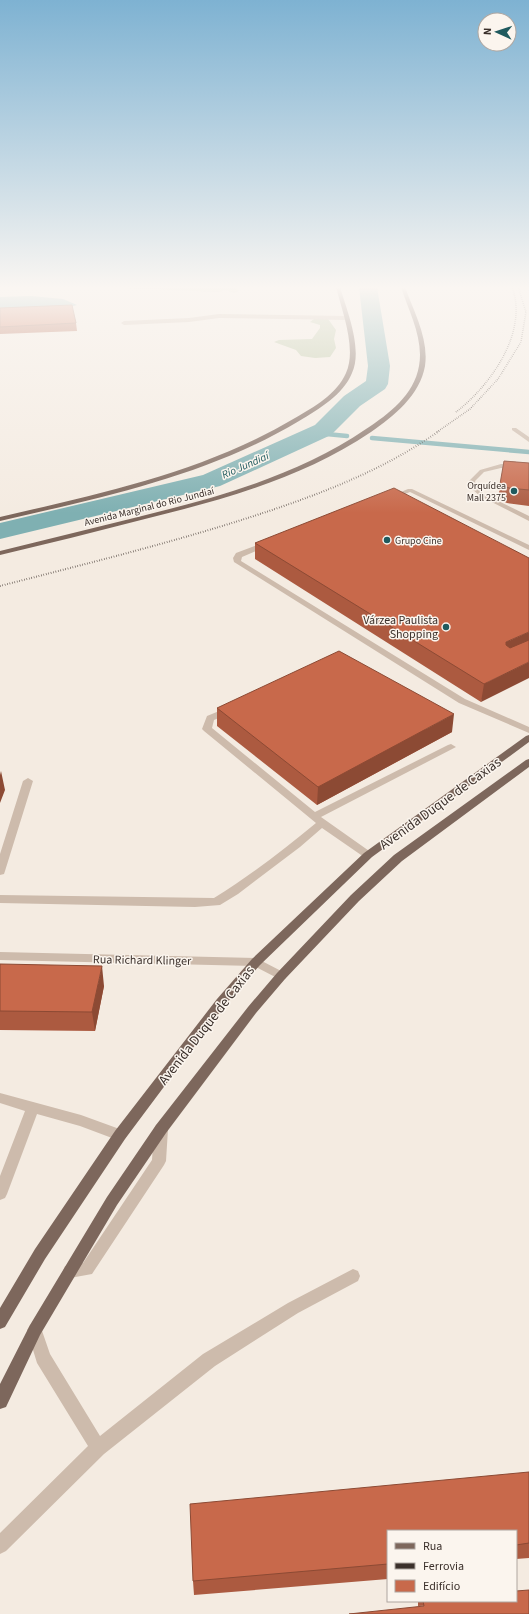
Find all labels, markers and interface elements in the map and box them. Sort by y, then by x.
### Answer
north arrow [477,12,517,52]
text: N [480,27,495,36]
water label: Rio Jundiaí [219,448,272,482]
place label: Orquídea Mall 2375 [467,479,506,505]
street label: Avenida Marginal do Rio Jundiaí [83,484,216,530]
marker: Orquídea Mall 2375 [509,486,519,496]
place label: Grupo Cine [395,534,442,548]
marker: Grupo Cine [382,535,392,545]
place label: Várzea Paulista Shopping [363,612,438,643]
marker: Várzea Paulista Shopping [441,622,451,632]
street label: Avenida Duque de Caxias [376,753,506,855]
street label: Rua Richard Klinger [93,951,192,970]
street label: Avenida Duque de Caxias [154,962,260,1089]
legend [387,1530,517,1602]
text: Rua [423,1538,442,1555]
text: Ferrovia [423,1558,464,1575]
text: Edifício [423,1578,460,1595]

